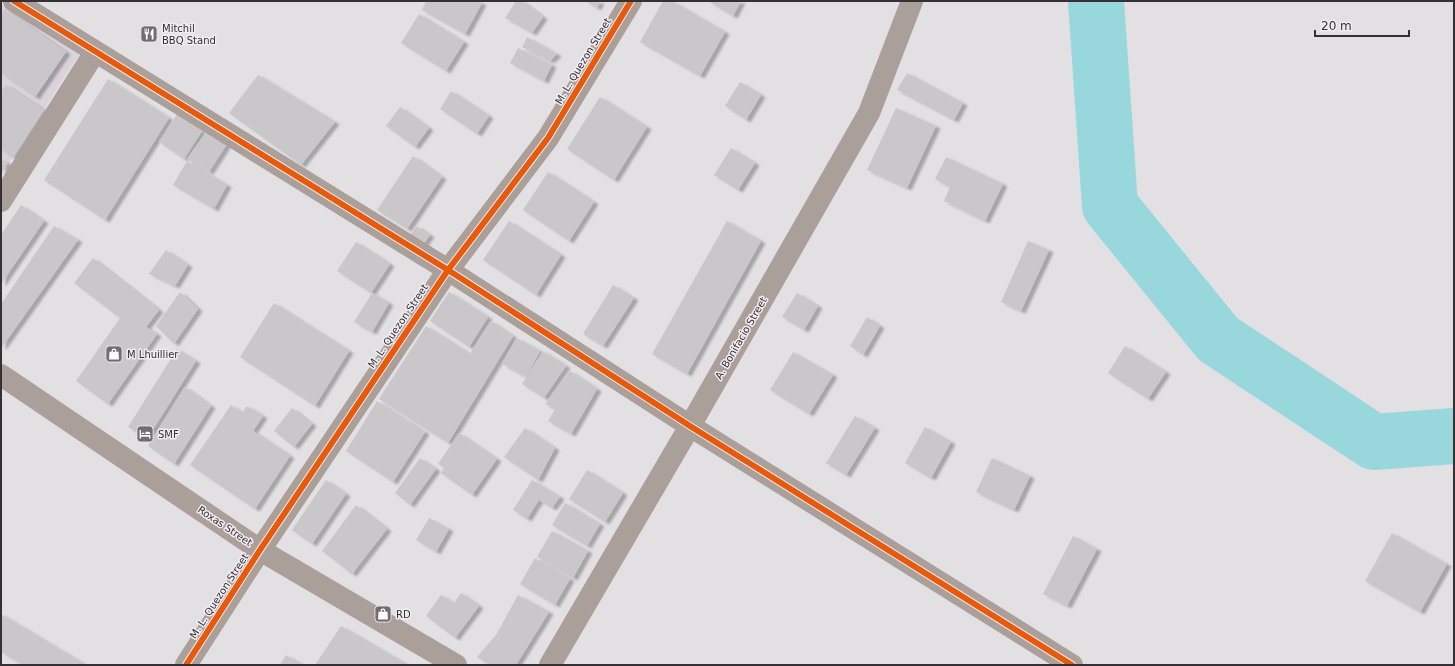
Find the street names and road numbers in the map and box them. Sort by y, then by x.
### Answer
street label: M. L. Quezon Street [553,16,613,106]
street label: M. L. Quezon Street [366,282,430,370]
street label: A. Bonifacio Street [713,295,769,381]
street label: Roxas Street [196,504,254,548]
street label: M. L. Quezon Street [188,552,250,640]

